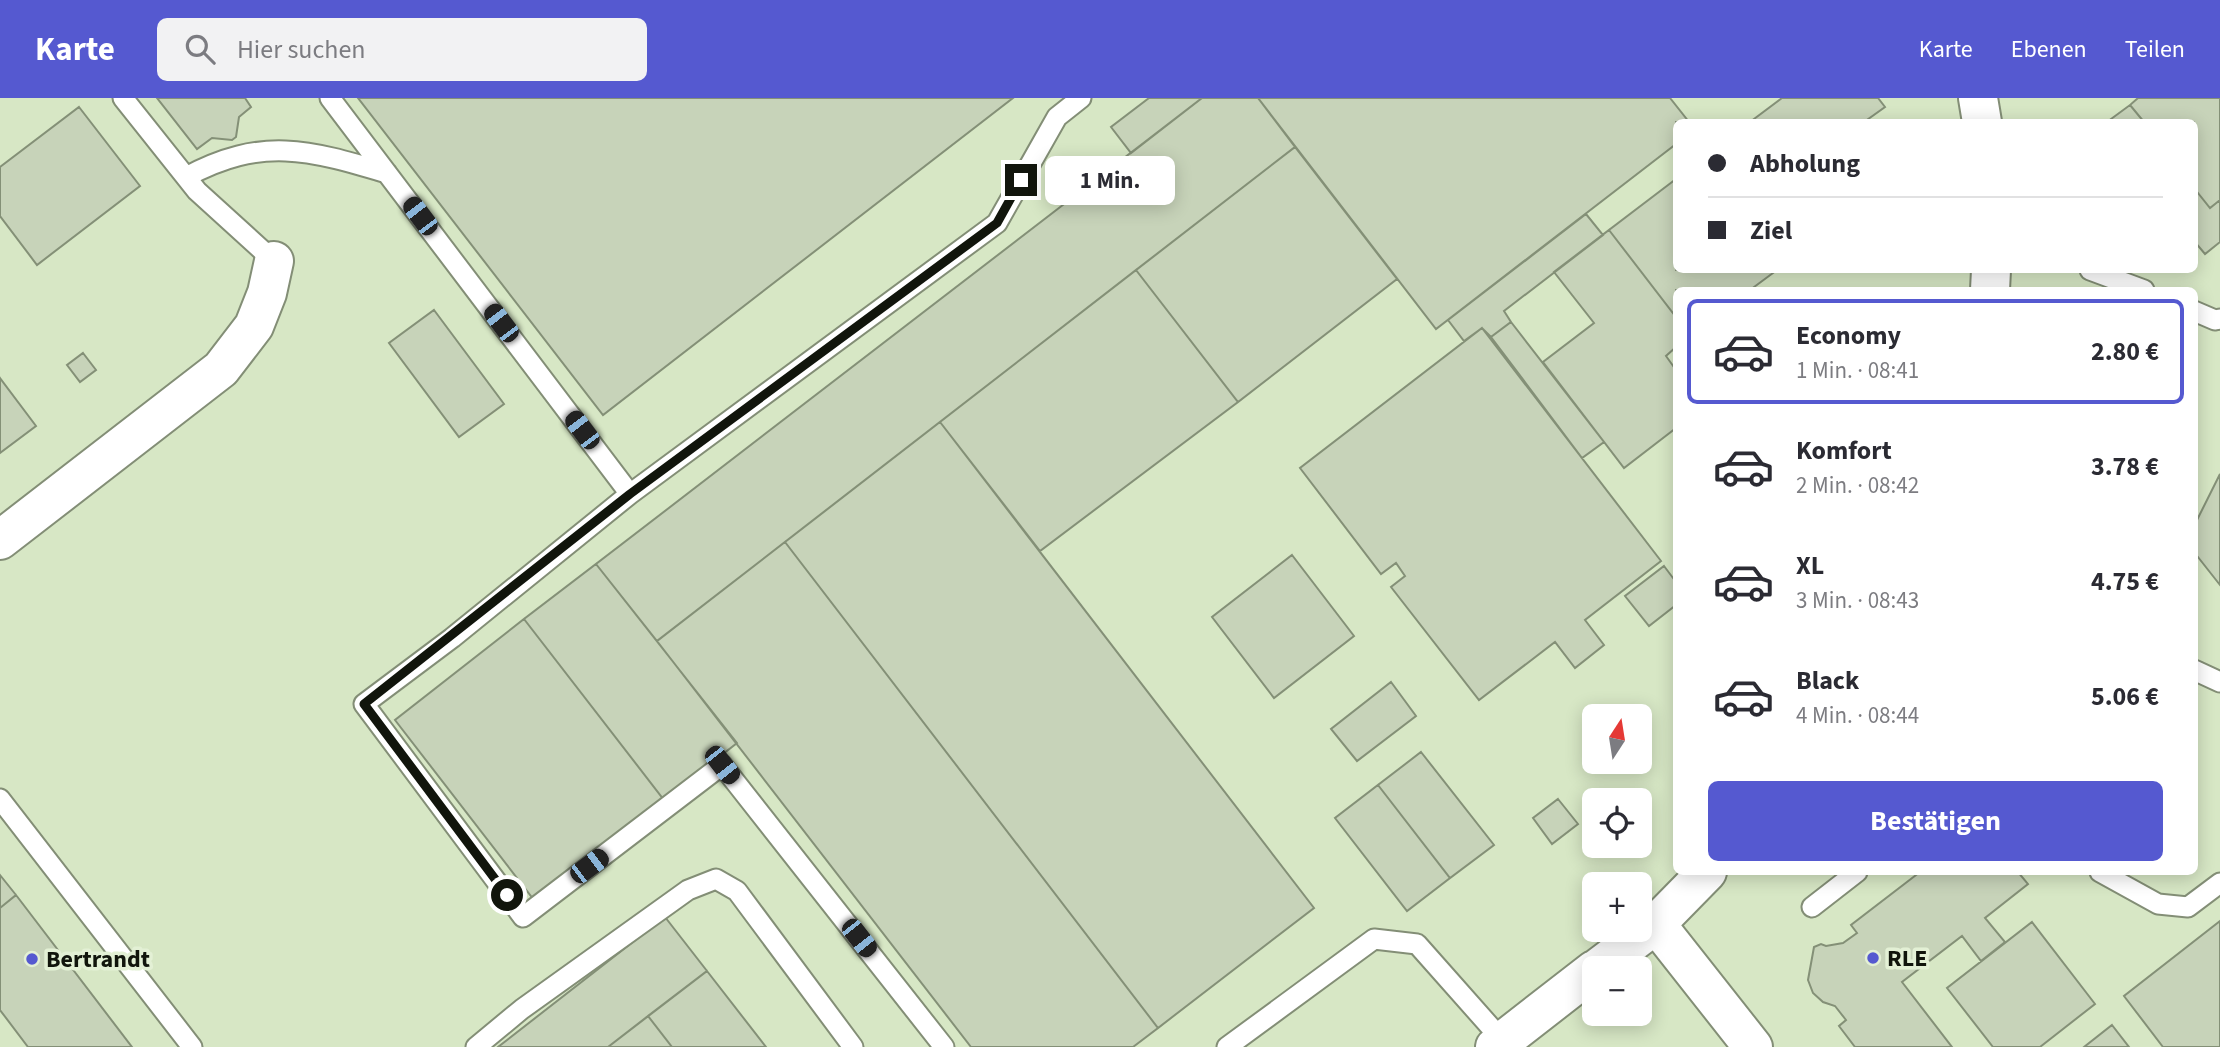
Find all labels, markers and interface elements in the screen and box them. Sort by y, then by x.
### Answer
search box [157,18,647,81]
text: Karte [35,26,115,73]
icon: search [181,30,219,68]
text: Hier suchen [237,31,366,68]
text: Karte [1919,32,1973,67]
text: Ebenen [2011,32,2087,67]
text: Teilen [2125,32,2185,67]
text: Abholung [1750,145,1860,182]
callout: 1 Min. [1046,155,1175,204]
route end [1005,164,1037,196]
text: 1 Min. [1080,164,1140,197]
car [399,193,442,239]
text: Ziel [1750,212,1792,249]
car [480,300,523,346]
text: Economy [1796,317,1901,354]
icon: car [1712,320,1775,383]
text: 2.80 € [2091,333,2159,370]
text: 1 Min. · 08:41 [1796,354,1919,387]
car [561,407,604,453]
text: Komfort [1796,432,1892,469]
icon: car [1712,435,1775,498]
text: 3.78 € [2091,448,2159,485]
text: 2 Min. · 08:42 [1796,469,1919,502]
text: XL [1796,547,1824,584]
icon: car [1712,550,1775,613]
text: 4.75 € [2091,563,2159,600]
text: 3 Min. · 08:43 [1796,584,1919,617]
text: Black [1796,662,1859,699]
icon: car [1712,665,1775,728]
text: 5.06 € [2091,678,2159,715]
text: 4 Min. · 08:44 [1796,699,1919,732]
north arrow [1582,704,1652,774]
map controls [1582,704,1652,1026]
car [701,742,744,788]
button: Bestätigen [1708,781,2163,861]
button: locate [1582,788,1652,858]
car [566,845,613,887]
button: + [1582,872,1652,942]
route start [491,879,523,911]
car [838,915,881,961]
place label: RLE [1887,941,1927,976]
place label: Bertrandt [46,942,150,977]
marker: RLE [1865,950,1881,966]
marker: Bertrandt [24,951,40,967]
button: − [1582,956,1652,1026]

